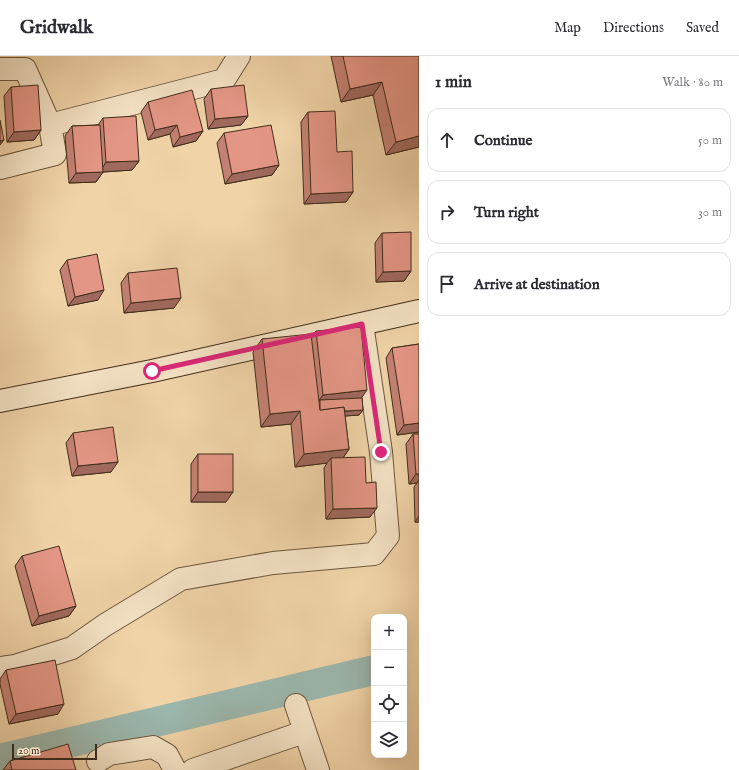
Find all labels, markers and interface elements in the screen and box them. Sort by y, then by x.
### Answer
text: Gridwalk [20,16,93,40]
text: Map [554,19,581,37]
text: Directions [603,19,664,37]
text: Saved [686,19,719,37]
text: 1 min [435,72,472,93]
text: Walk · 80 m [662,74,723,91]
icon: ahead [436,129,458,151]
text: Continue [474,131,532,150]
text: 50 m [698,132,722,149]
icon: right [436,201,458,223]
text: Turn right [474,203,539,222]
text: 30 m [698,204,722,221]
icon: arrive [436,273,458,295]
text: Arrive at destination [474,275,600,294]
route start [143,362,161,380]
route end [372,443,390,461]
map controls [371,614,407,758]
button: + [371,614,407,650]
button: − [371,650,407,686]
button: locate [371,686,407,722]
button: layers [371,722,407,758]
scale bar [12,742,97,761]
text: 20 m [18,744,39,758]

